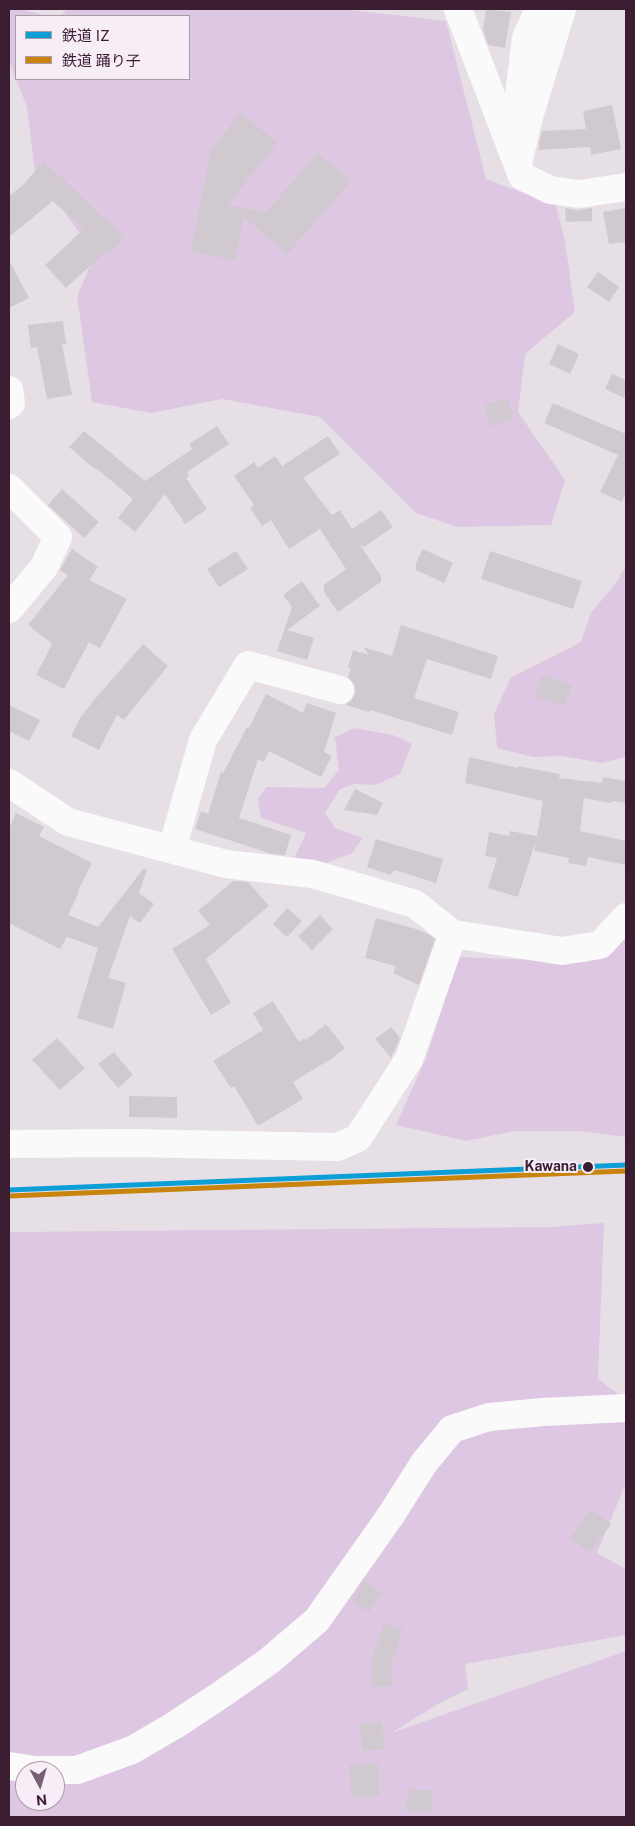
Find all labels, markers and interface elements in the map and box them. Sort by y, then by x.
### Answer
legend [15,15,190,80]
text: 鉄道 IZ [62,27,109,44]
text: 鉄道 踊り子 [62,52,141,69]
place label: Kawana [525,1159,577,1175]
marker: Kawana [581,1160,595,1174]
north arrow [15,1761,65,1811]
text: N [35,1791,48,1808]

